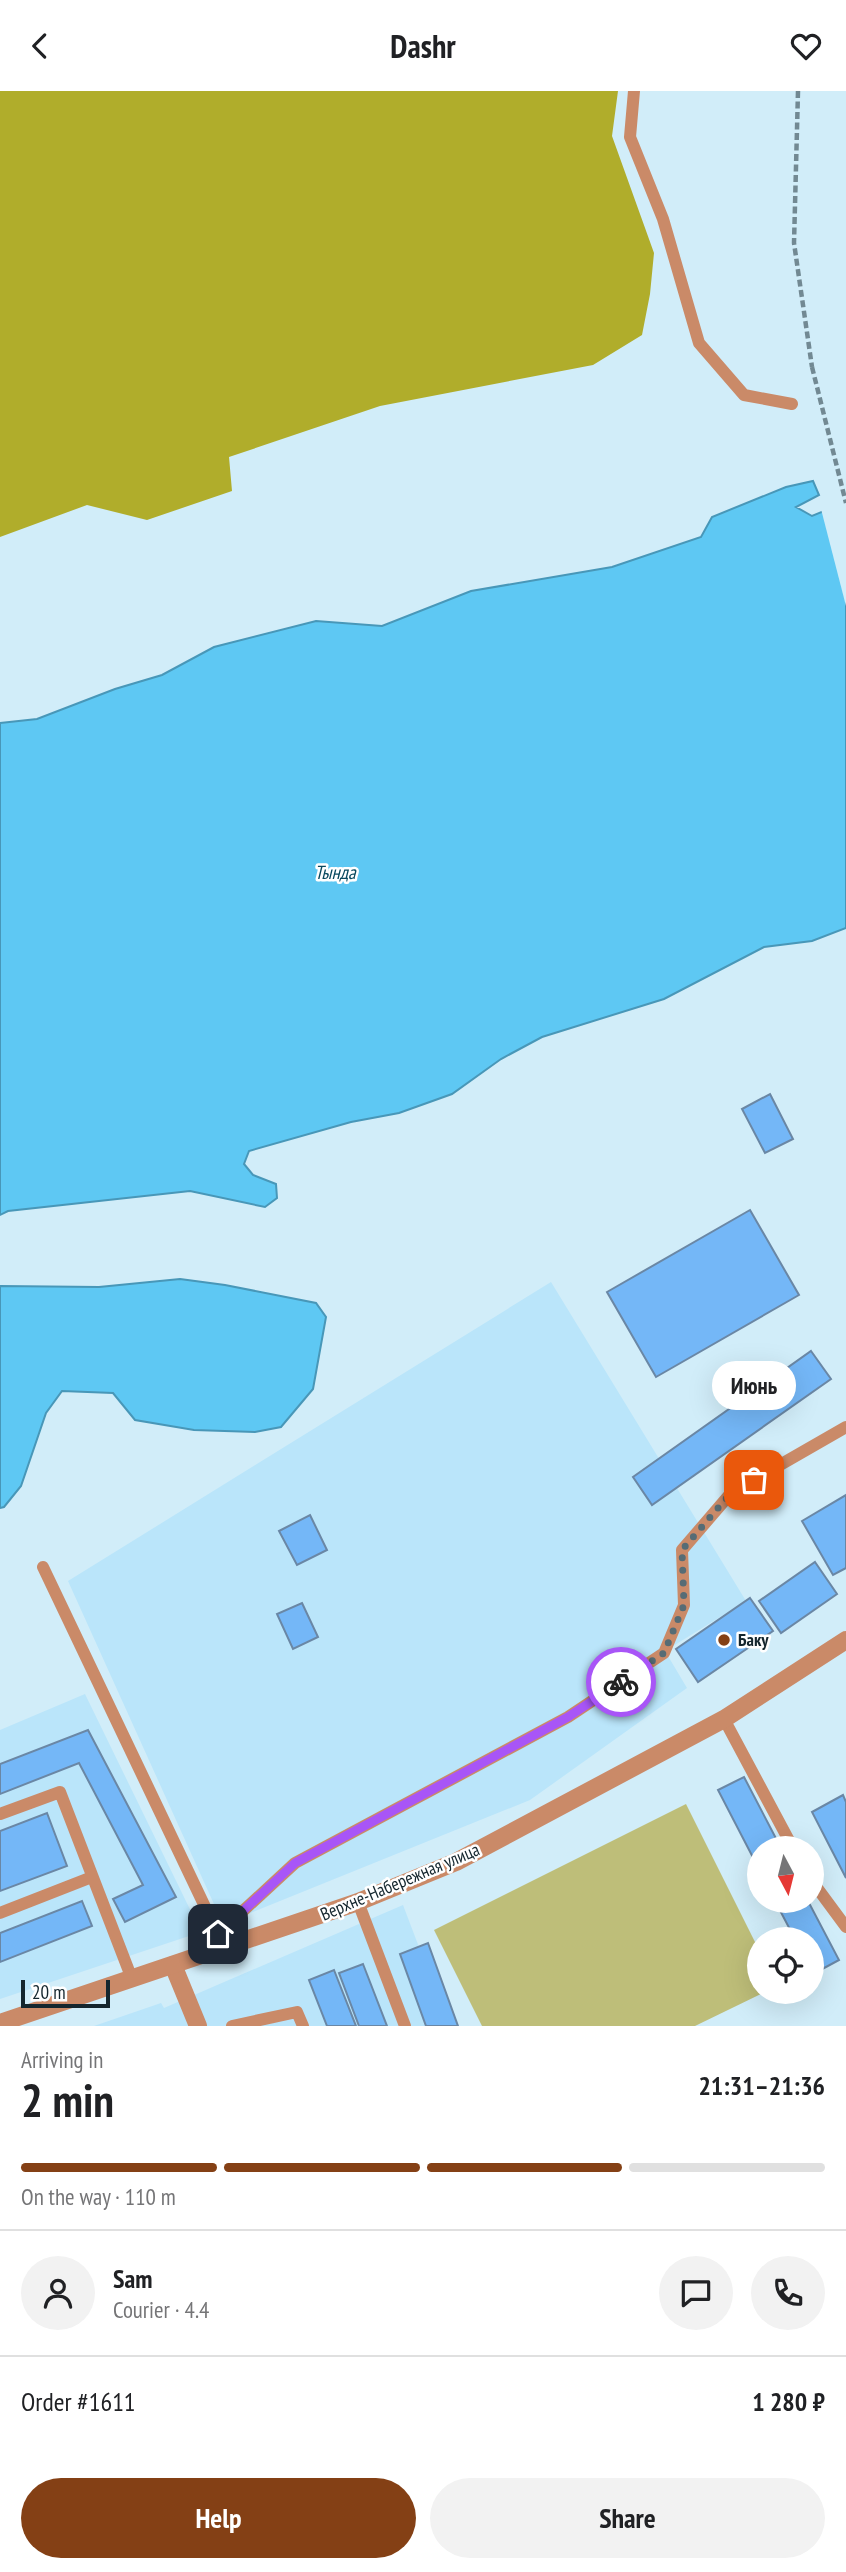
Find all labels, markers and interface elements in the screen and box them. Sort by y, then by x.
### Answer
text: Dashr [390,25,456,67]
icon: back [21,27,59,65]
icon: heart [787,27,825,65]
water label: Тында [314,860,357,884]
callout: Июнь [712,1361,796,1410]
text: Июнь [731,1371,777,1400]
pin [724,1450,784,1510]
icon: bag [735,1461,773,1499]
place label: Баку [738,1628,769,1651]
marker: Баку [716,1632,732,1648]
courier [586,1647,656,1717]
icon: bike [602,1663,640,1701]
north arrow [747,1836,824,1913]
map controls [747,1836,824,2004]
street label: Верхне-Набережная улица [317,1838,483,1926]
pin [188,1904,248,1964]
icon: home [199,1915,237,1953]
button: locate [747,1927,824,2004]
scale bar [21,1977,110,2009]
text: 20 m [32,1980,66,2004]
text: Arriving in [21,2045,103,2074]
text: 21:31–21:36 [698,2069,825,2102]
text: 2 min [21,2070,114,2130]
text: On the way · 110 m [21,2182,176,2211]
button: person [21,2256,95,2330]
button: chat [659,2256,733,2330]
button: phone [751,2256,825,2330]
text: Sam [113,2262,152,2295]
text: Courier · 4.4 [113,2295,209,2324]
text: Order #1611 [21,2385,136,2418]
text: 1 280 ₽ [752,2385,825,2418]
button: Help [21,2478,416,2558]
button: Share [430,2478,825,2558]

